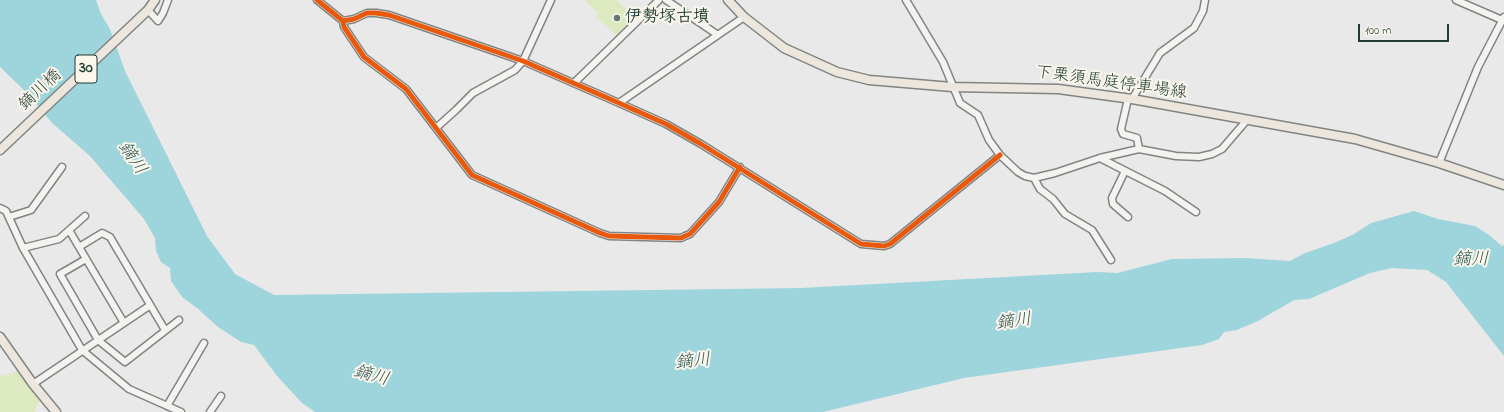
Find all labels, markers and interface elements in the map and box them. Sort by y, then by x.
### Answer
place label: 伊勢塚古墳 [625,8,710,28]
marker: 伊勢塚古墳 [612,13,622,23]
scale bar [1360,16,1451,42]
text: 100 m [1365,22,1392,40]
road number: 30 [75,55,97,83]
street label: 下栗須馬庭停車場線 [1034,63,1188,105]
street label: 鏑川橋 [15,66,67,116]
water label: 鏑川 [112,138,150,180]
water label: 鏑川 [1453,250,1489,272]
water label: 鏑川 [995,310,1033,336]
water label: 鏑川 [674,350,712,376]
water label: 鏑川 [351,362,391,392]

